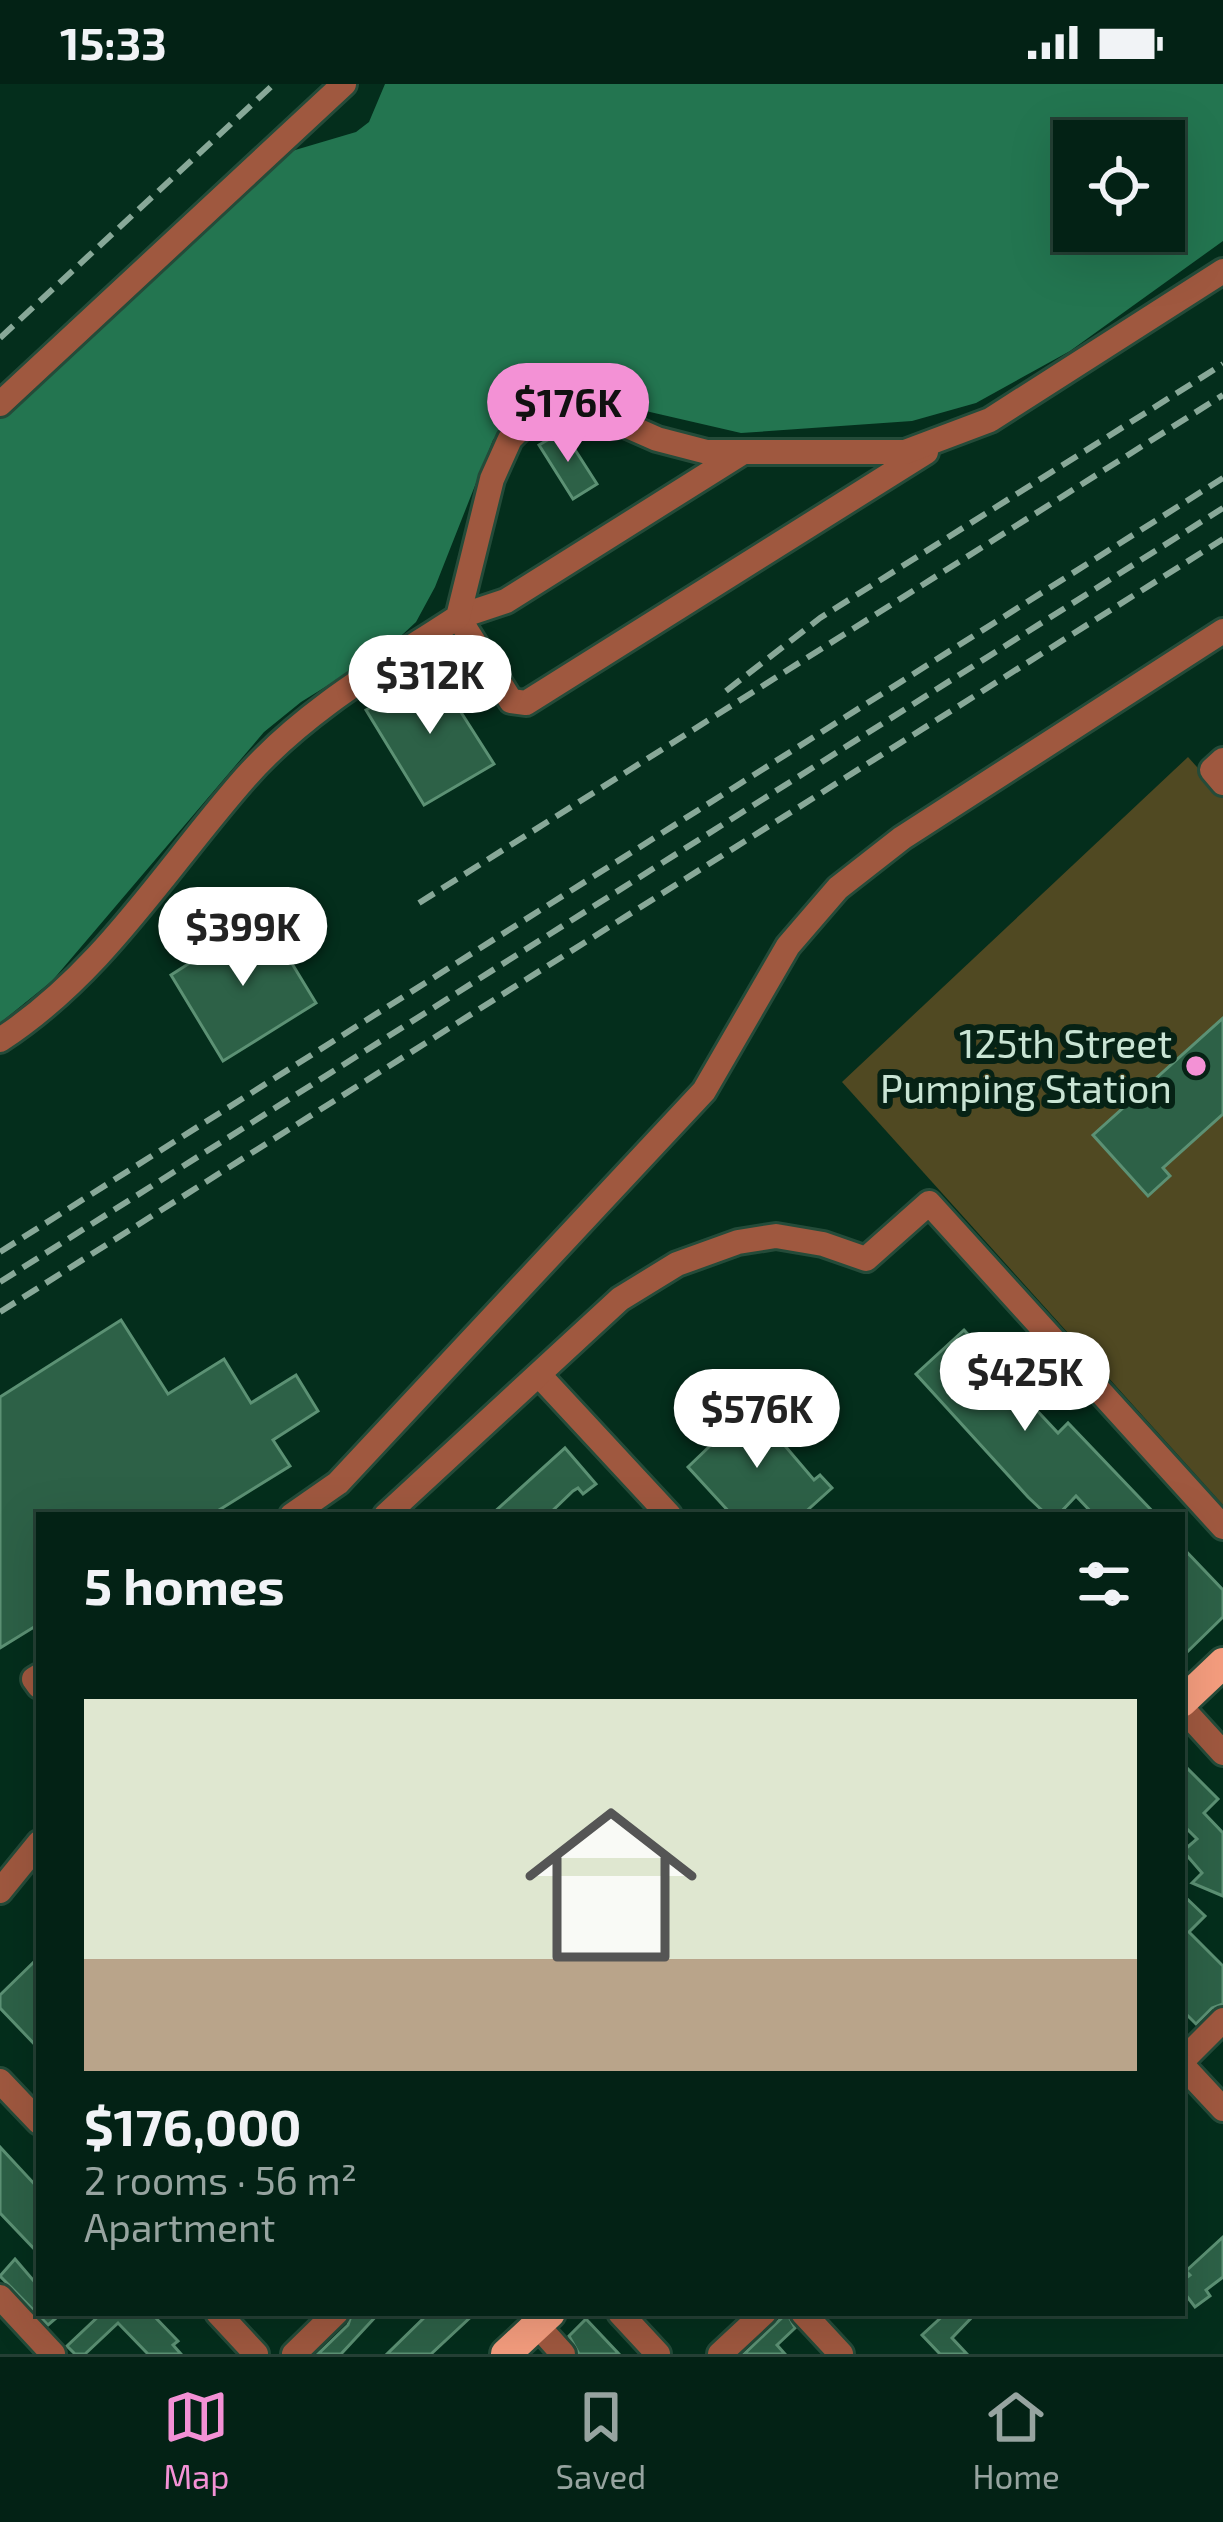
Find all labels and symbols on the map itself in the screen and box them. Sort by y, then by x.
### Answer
pin: $176K [484,363,652,465]
pin: $312K [346,635,514,737]
pin: $399K [159,887,327,989]
place label: 125th Street Pumping Station [880,1019,1172,1111]
marker: 125th Street Pumping Station [1183,1053,1209,1079]
pin: $425K [941,1332,1109,1434]
pin: $576K [673,1369,841,1471]

